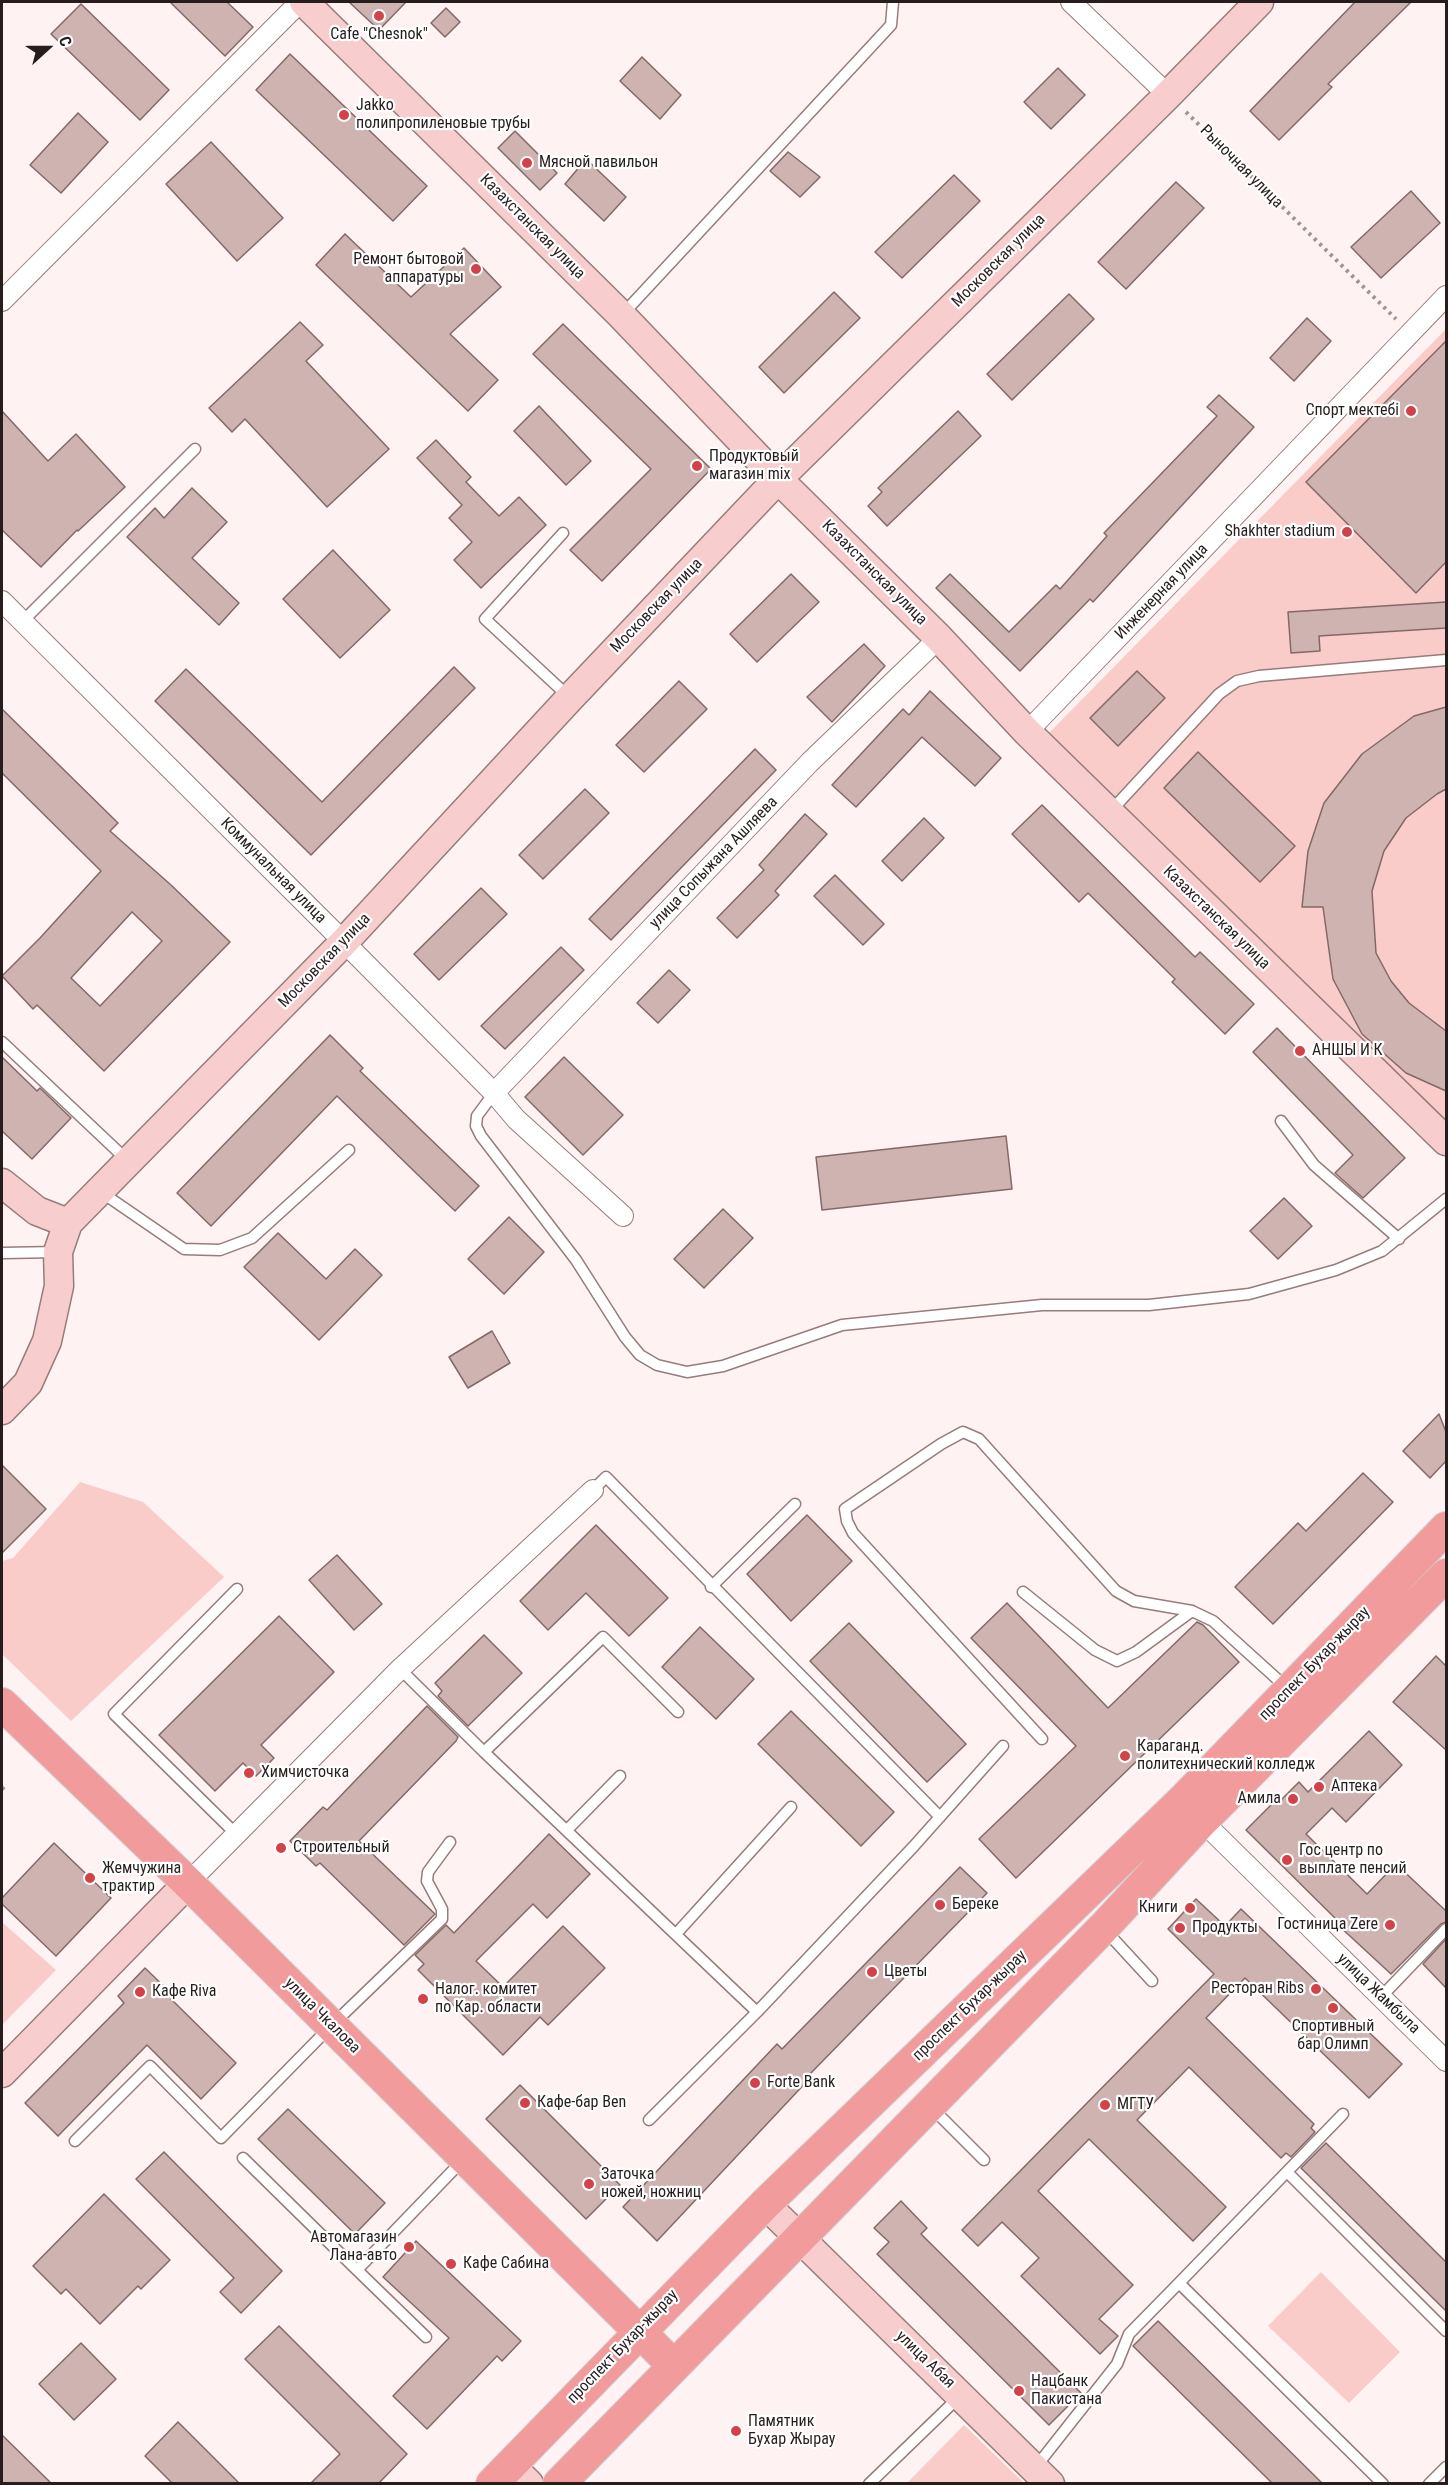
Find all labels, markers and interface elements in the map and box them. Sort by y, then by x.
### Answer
marker: Cafe "Chesnok" [372,9,386,23]
north arrow [18,18,78,78]
place label: Cafe "Chesnok" [330,25,428,45]
text: С [55,34,76,49]
place label: Jakko полипропиленовые трубы [356,96,531,134]
marker: Jakko полипропиленовые трубы [337,108,351,122]
street label: Рыночная улица [1195,121,1287,213]
place label: Мясной павильон [539,153,658,173]
marker: Мясной павильон [520,156,534,170]
street label: Казахстанская улица [475,170,589,284]
street label: Московская улица [948,210,1050,312]
place label: Ремонт бытовой аппаратуры [353,250,464,288]
marker: Ремонт бытовой аппаратуры [469,262,483,276]
place label: Спорт мектебі [1305,401,1399,421]
marker: Спорт мектебі [1404,404,1418,418]
place label: Продуктовый магазин mix [709,447,799,485]
marker: Продуктовый магазин mix [690,459,704,473]
street label: Казахстанская улица [817,516,931,630]
place label: Shakhter stadium [1225,522,1335,542]
marker: Shakhter stadium [1340,525,1354,539]
street label: Инженерная улица [1112,540,1212,644]
street label: Московская улица [607,555,707,657]
street label: улица Сопыжана Ашляева [646,793,782,933]
street label: Коммунальная улица [216,814,330,928]
street label: Казахстанская улица [1159,862,1273,974]
street label: Московская улица [275,910,375,1012]
place label: АНШЫ И К [1312,1041,1383,1061]
marker: АНШЫ И К [1293,1044,1307,1058]
street label: проспект Бухар-жырау [1256,1603,1374,1725]
place label: Караганд. политехнический колледж [1137,1737,1315,1775]
marker: Караганд. политехнический колледж [1118,1749,1132,1763]
place label: Химчисточка [261,1763,349,1783]
marker: Химчисточка [242,1766,256,1780]
place label: Аптека [1331,1777,1377,1797]
marker: Аптека [1312,1780,1326,1794]
place label: Амила [1237,1789,1281,1809]
marker: Амила [1286,1792,1300,1806]
place label: Строительный [293,1838,390,1858]
marker: Строительный [274,1841,288,1855]
place label: Гос центр по выплате пенсий [1299,1841,1407,1879]
marker: Гос центр по выплате пенсий [1280,1853,1294,1867]
place label: Жемчужина трактир [102,1859,181,1897]
marker: Жемчужина трактир [83,1871,97,1885]
place label: Береке [952,1895,999,1915]
marker: Береке [933,1898,947,1912]
place label: Книги [1139,1898,1178,1918]
marker: Книги [1183,1901,1197,1915]
place label: Гостиница Zere [1277,1915,1378,1935]
place label: Продукты [1192,1918,1258,1938]
marker: Гостиница Zere [1383,1918,1397,1932]
marker: Продукты [1173,1921,1187,1935]
street label: проспект Бухар-жырау [909,1947,1031,2065]
street label: улица Жамбыла [1333,1950,1423,2038]
place label: Цветы [884,1962,927,1982]
marker: Цветы [865,1965,879,1979]
street label: улица Чкалова [280,1974,364,2058]
place label: Ресторан Ribs [1211,1979,1304,1999]
place label: Налог. комитет по Кар. области [435,1980,541,2018]
place label: Кафе Riva [152,1982,216,2002]
marker: Ресторан Ribs [1309,1982,1323,1996]
marker: Кафе Riva [133,1985,147,1999]
marker: Налог. комитет по Кар. области [416,1992,430,2006]
marker: Спортивный бар Олимп [1326,2001,1340,2015]
place label: Спортивный бар Олимп [1292,2017,1374,2055]
place label: Forte Bank [767,2073,835,2093]
marker: Forte Bank [748,2076,762,2090]
place label: Кафе-бар Ben [537,2093,626,2113]
place label: МГТУ [1117,2095,1154,2115]
marker: Кафе-бар Ben [518,2096,532,2110]
marker: МГТУ [1098,2098,1112,2112]
place label: Заточка ножей, ножниц [601,2165,701,2203]
marker: Заточка ножей, ножниц [582,2177,596,2191]
place label: Автомагазин Лана-авто [310,2228,397,2266]
marker: Автомагазин Лана-авто [402,2240,416,2254]
place label: Кафе Сабина [463,2254,549,2274]
marker: Кафе Сабина [444,2257,458,2271]
street label: проспект Бухар-жырау [564,2286,682,2408]
street label: улица Абая [891,2327,959,2393]
place label: Нацбанк Пакистана [1031,2372,1102,2410]
marker: Нацбанк Пакистана [1012,2384,1026,2398]
place label: Памятник Бухар Жырау [748,2412,835,2450]
marker: Памятник Бухар Жырау [729,2424,743,2438]

